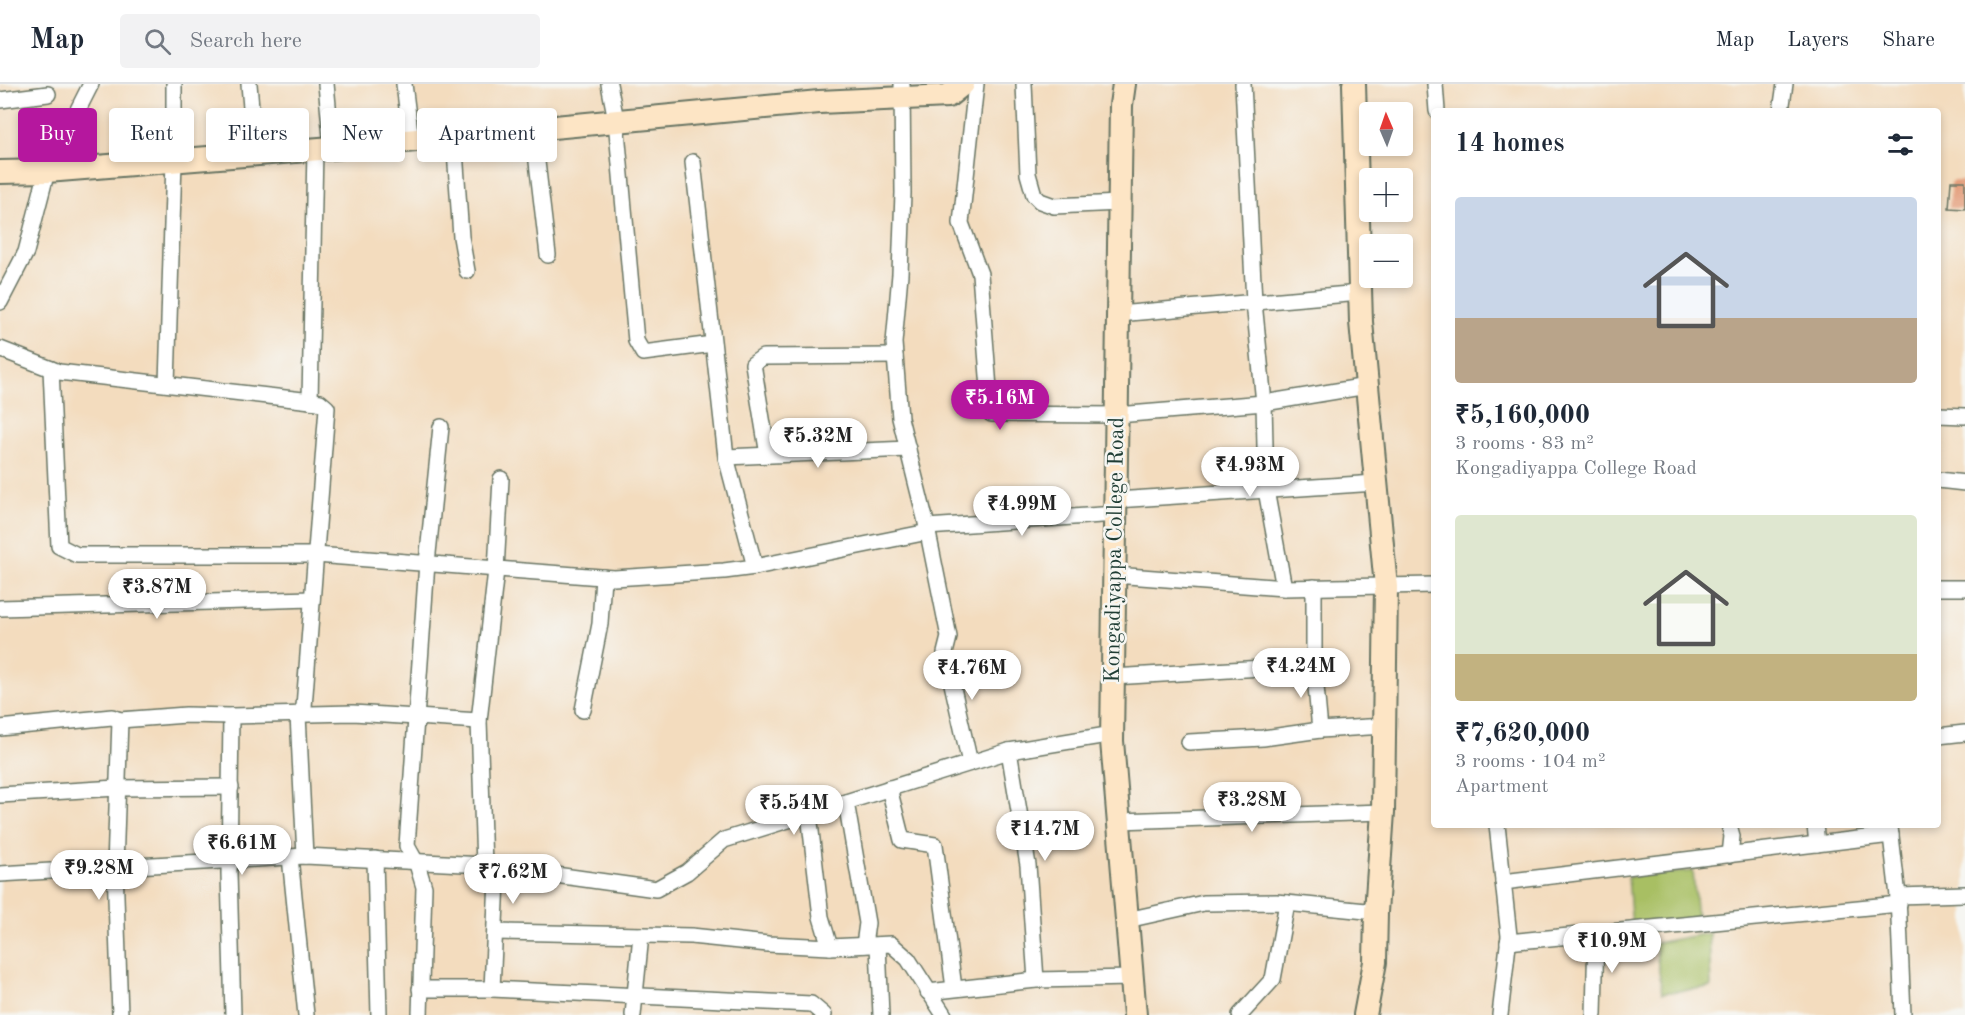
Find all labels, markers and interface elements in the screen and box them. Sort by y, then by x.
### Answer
search box [120,14,540,68]
icon: search [141,25,174,58]
text: Map [30,27,84,55]
text: Search here [189,30,302,52]
text: Map [1715,30,1754,51]
text: Layers [1787,30,1849,51]
text: Share [1882,30,1935,51]
north arrow [1359,102,1413,156]
map controls [1359,102,1413,288]
chip: Buy [18,108,97,162]
chip: Rent [109,108,194,162]
chip: Filters [206,108,309,162]
chip: New [321,108,405,162]
chip: Apartment [417,108,557,162]
icon: filters [1884,128,1917,161]
text: 14 homes [1455,131,1564,157]
button: + [1359,168,1413,222]
button: − [1359,234,1413,288]
icon: home [1632,236,1740,344]
pin: ₹5.16M [951,380,1049,431]
text: ₹5.16M [965,389,1035,409]
text: ₹5,160,000 [1455,403,1590,429]
street label: Kongadiyappa College Road [1102,417,1128,683]
pin: ₹5.32M [769,418,867,469]
text: ₹5.32M [783,427,853,447]
text: 3 rooms · 83 m² [1455,434,1594,454]
pin: ₹4.93M [1201,447,1299,498]
text: ₹4.93M [1215,456,1285,476]
text: Kongadiyappa College Road [1455,459,1697,479]
pin: ₹4.99M [973,486,1071,537]
text: ₹4.99M [987,495,1057,515]
icon: home [1632,554,1740,662]
pin: ₹3.87M [108,569,206,620]
text: ₹3.87M [122,578,192,598]
pin: ₹4.24M [1252,648,1350,699]
pin: ₹4.76M [923,650,1021,701]
text: ₹4.24M [1266,657,1336,677]
text: ₹4.76M [937,659,1007,679]
text: ₹7,620,000 [1455,721,1590,747]
text: 3 rooms · 104 m² [1455,752,1605,772]
text: Apartment [1455,777,1549,797]
pin: ₹3.28M [1203,782,1301,833]
pin: ₹5.54M [745,785,843,836]
text: ₹3.28M [1217,791,1287,811]
text: ₹5.54M [759,794,829,814]
pin: ₹14.7M [996,811,1094,862]
text: ₹14.7M [1010,820,1080,840]
pin: ₹6.61M [193,825,291,876]
text: ₹6.61M [207,834,277,854]
pin: ₹9.28M [50,850,148,901]
pin: ₹7.62M [464,854,562,905]
text: ₹9.28M [64,859,134,879]
text: ₹7.62M [478,863,548,883]
pin: ₹10.9M [1563,923,1661,974]
text: ₹10.9M [1577,932,1647,952]

